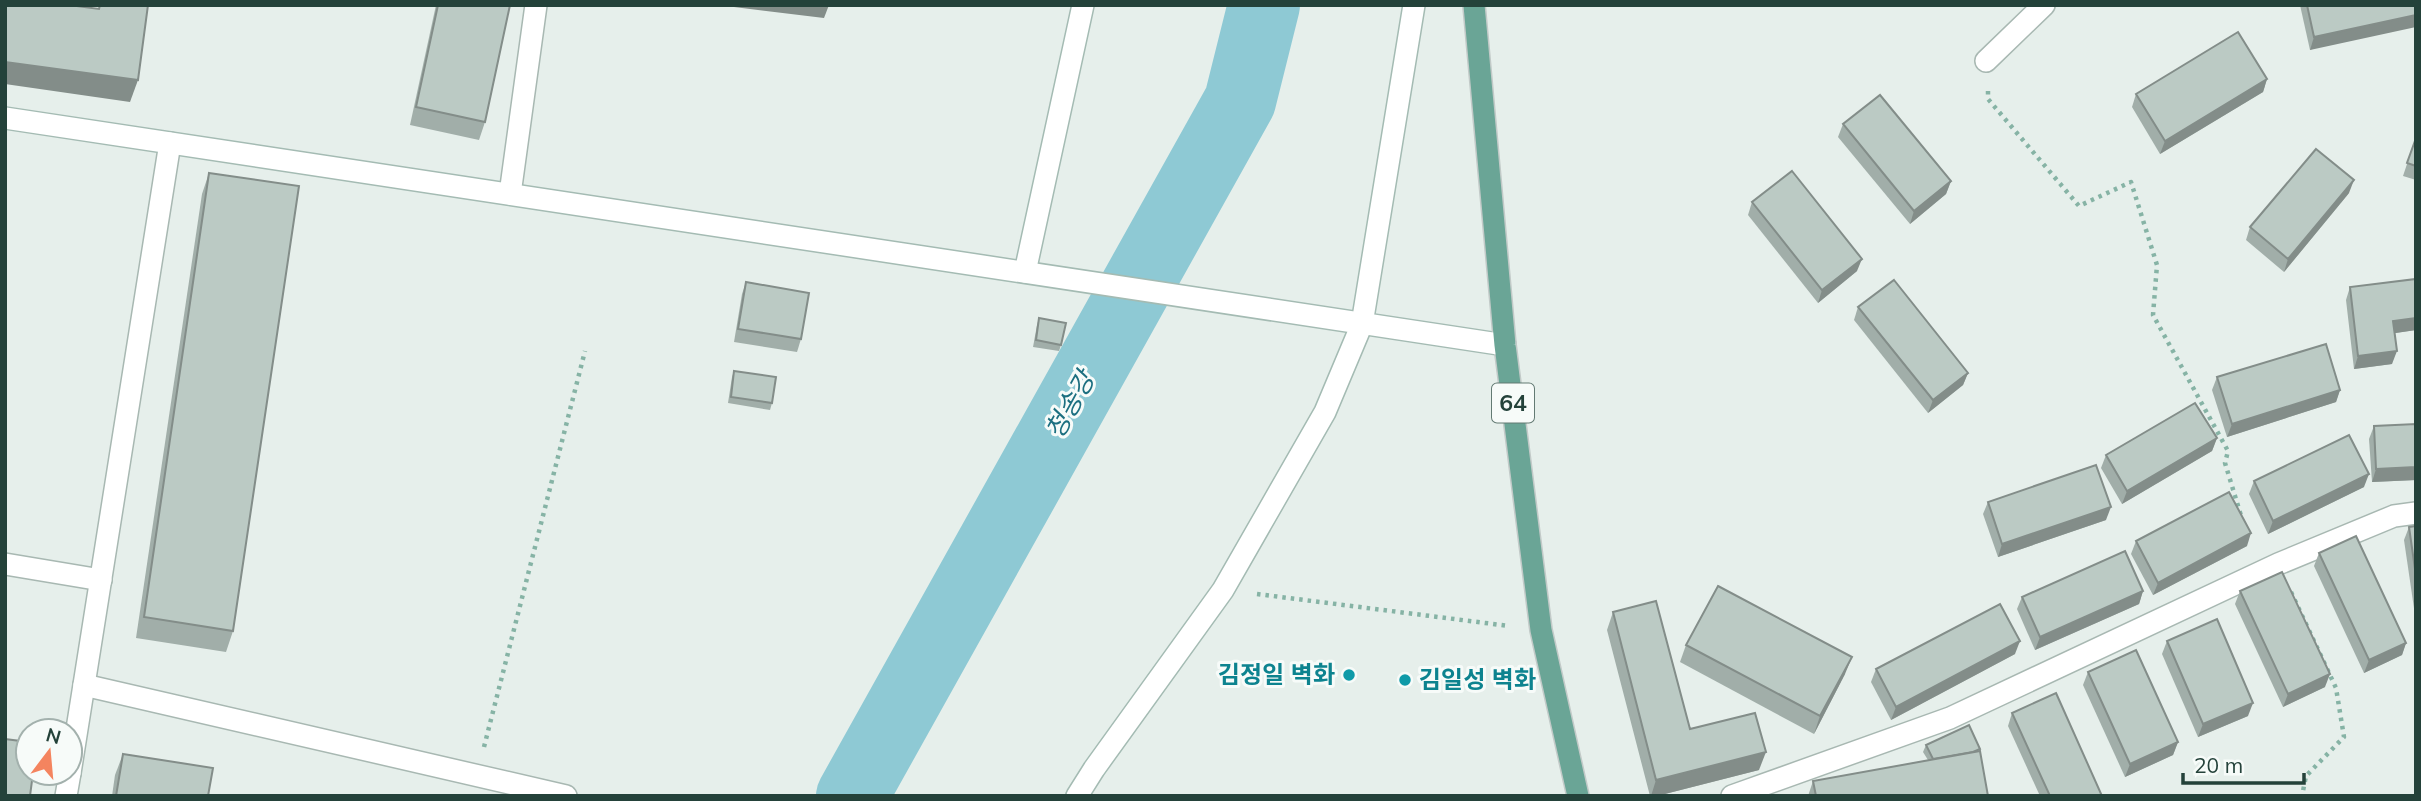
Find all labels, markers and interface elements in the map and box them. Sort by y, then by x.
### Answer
water label: 청송강 [1038,363,1103,444]
road number: 64 [1492,384,1534,422]
place label: 김정일 벽화 [1218,659,1335,689]
place label: 김일성 벽화 [1419,664,1536,694]
marker: 김정일 벽화 [1341,667,1357,683]
marker: 김일성 벽화 [1397,672,1413,688]
north arrow [14,717,84,787]
text: N [43,722,64,749]
scale bar [2183,742,2304,786]
text: 20 m [2194,752,2243,778]

